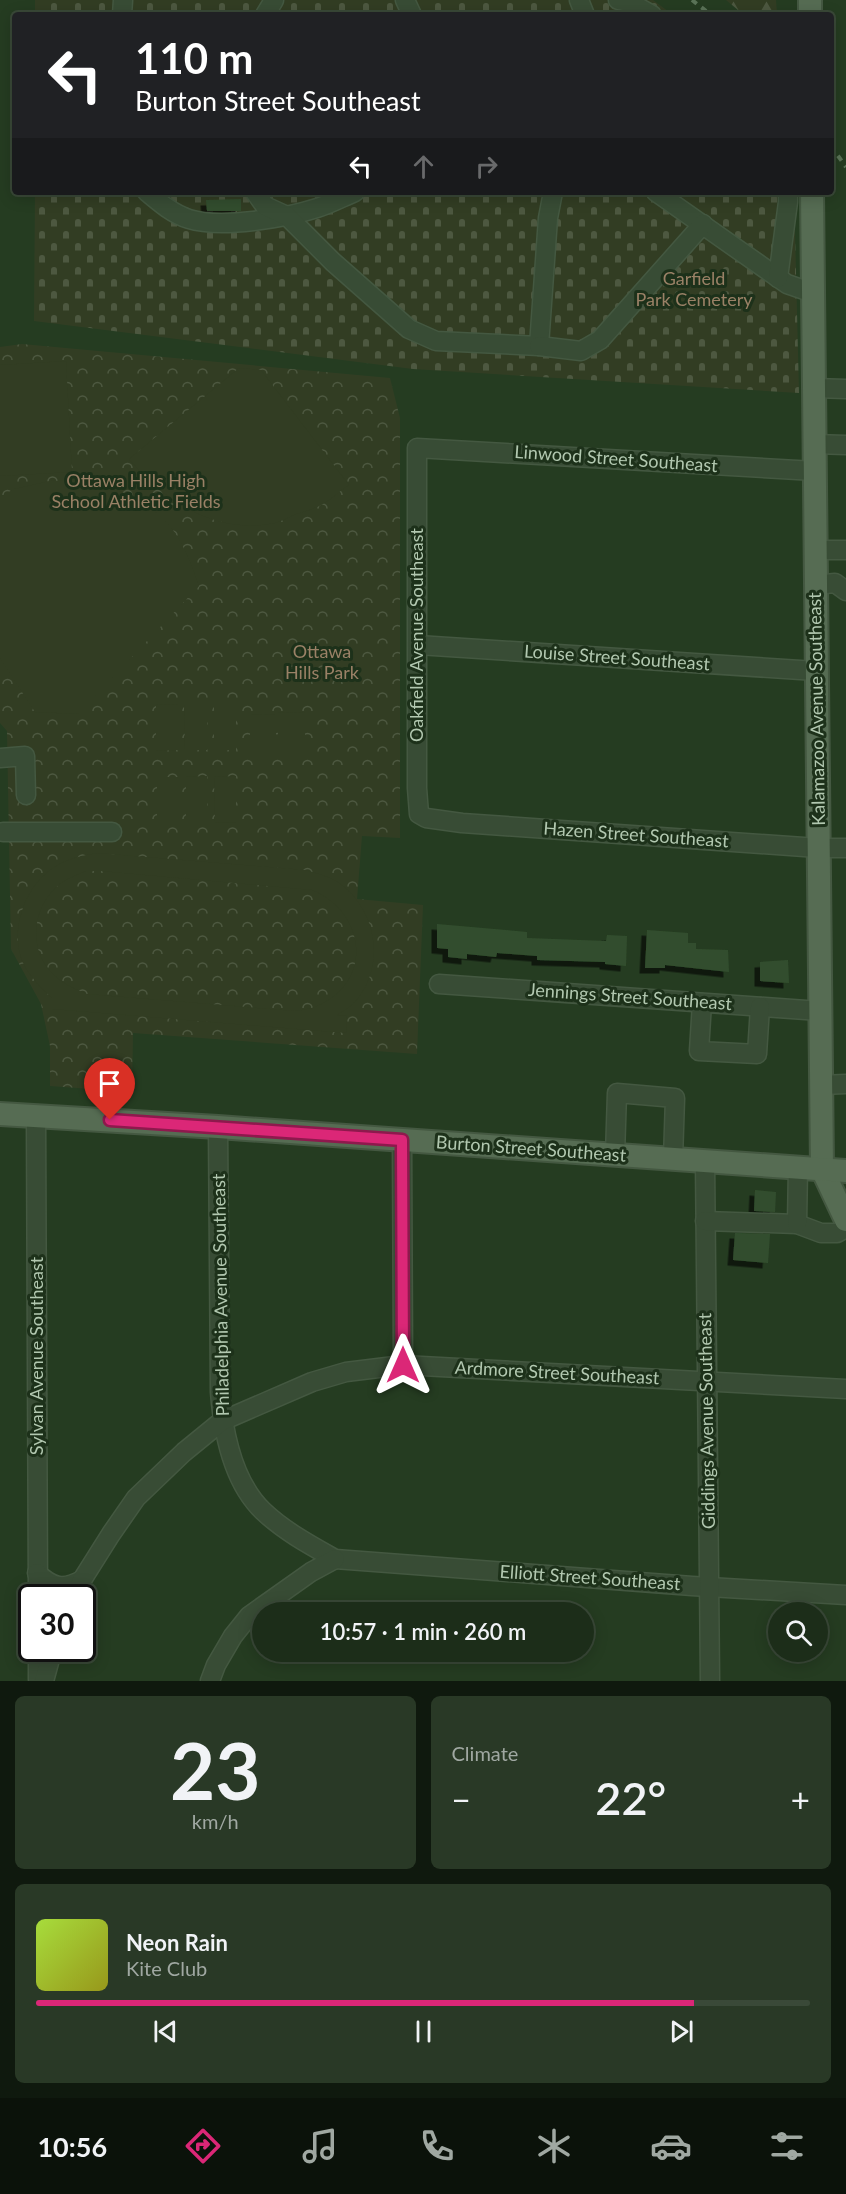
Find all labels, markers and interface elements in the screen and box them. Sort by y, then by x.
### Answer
text: 110 m [135,33,253,83]
icon: left [36,36,114,114]
text: Burton Street Southeast [135,84,421,117]
icon: left [344,150,377,183]
icon: ahead [407,150,440,183]
icon: right [470,150,503,183]
park label: Garfield Park Cemetery [635,267,753,310]
street label: Linwood Street Southeast [514,440,719,476]
park label: Ottawa Hills High School Athletic Fields [51,469,221,512]
street label: Oakfield Avenue Southeast [405,528,427,742]
street label: Kalamazoo Avenue Southeast [803,592,829,826]
park label: Ottawa Hills Park [285,640,360,683]
street label: Louise Street Southeast [523,640,711,675]
street label: Hazen Street Southeast [543,817,730,851]
street label: Jennings Street Southeast [527,978,733,1014]
pin [84,1058,135,1120]
icon: arrive [93,1067,126,1100]
street label: Burton Street Southeast [435,1130,627,1166]
street label: Philadelphia Avenue Southeast [207,1173,233,1417]
street label: Sylvan Avenue Southeast [25,1256,47,1455]
street label: Giddings Avenue Southeast [693,1312,719,1529]
position arrow [371,1333,435,1397]
street label: Ardmore Street Southeast [454,1356,660,1388]
street label: Elliott Street Southeast [499,1560,682,1594]
speed limit sign: 30 [18,1584,96,1662]
map controls [768,1602,828,1662]
button: search [768,1602,828,1662]
text: 10:57 · 1 min · 260 m [320,1618,526,1645]
text: 23 [170,1723,260,1817]
text: Climate [452,1741,518,1765]
text: 22° [595,1771,666,1825]
text: − [452,1779,471,1819]
text: + [791,1779,810,1819]
text: km/h [192,1809,239,1833]
text: Neon Rain [126,1929,228,1956]
text: Kite Club [126,1956,207,1980]
icon: previous [149,2015,182,2048]
icon: pause [407,2015,440,2048]
icon: next [665,2015,698,2048]
icon: directions [182,2125,224,2167]
icon: music [299,2125,341,2167]
icon: phone [416,2125,458,2167]
icon: climate [533,2125,575,2167]
icon: car [650,2125,692,2167]
icon: filters [766,2125,808,2167]
text: 10:56 [37,2130,107,2163]

